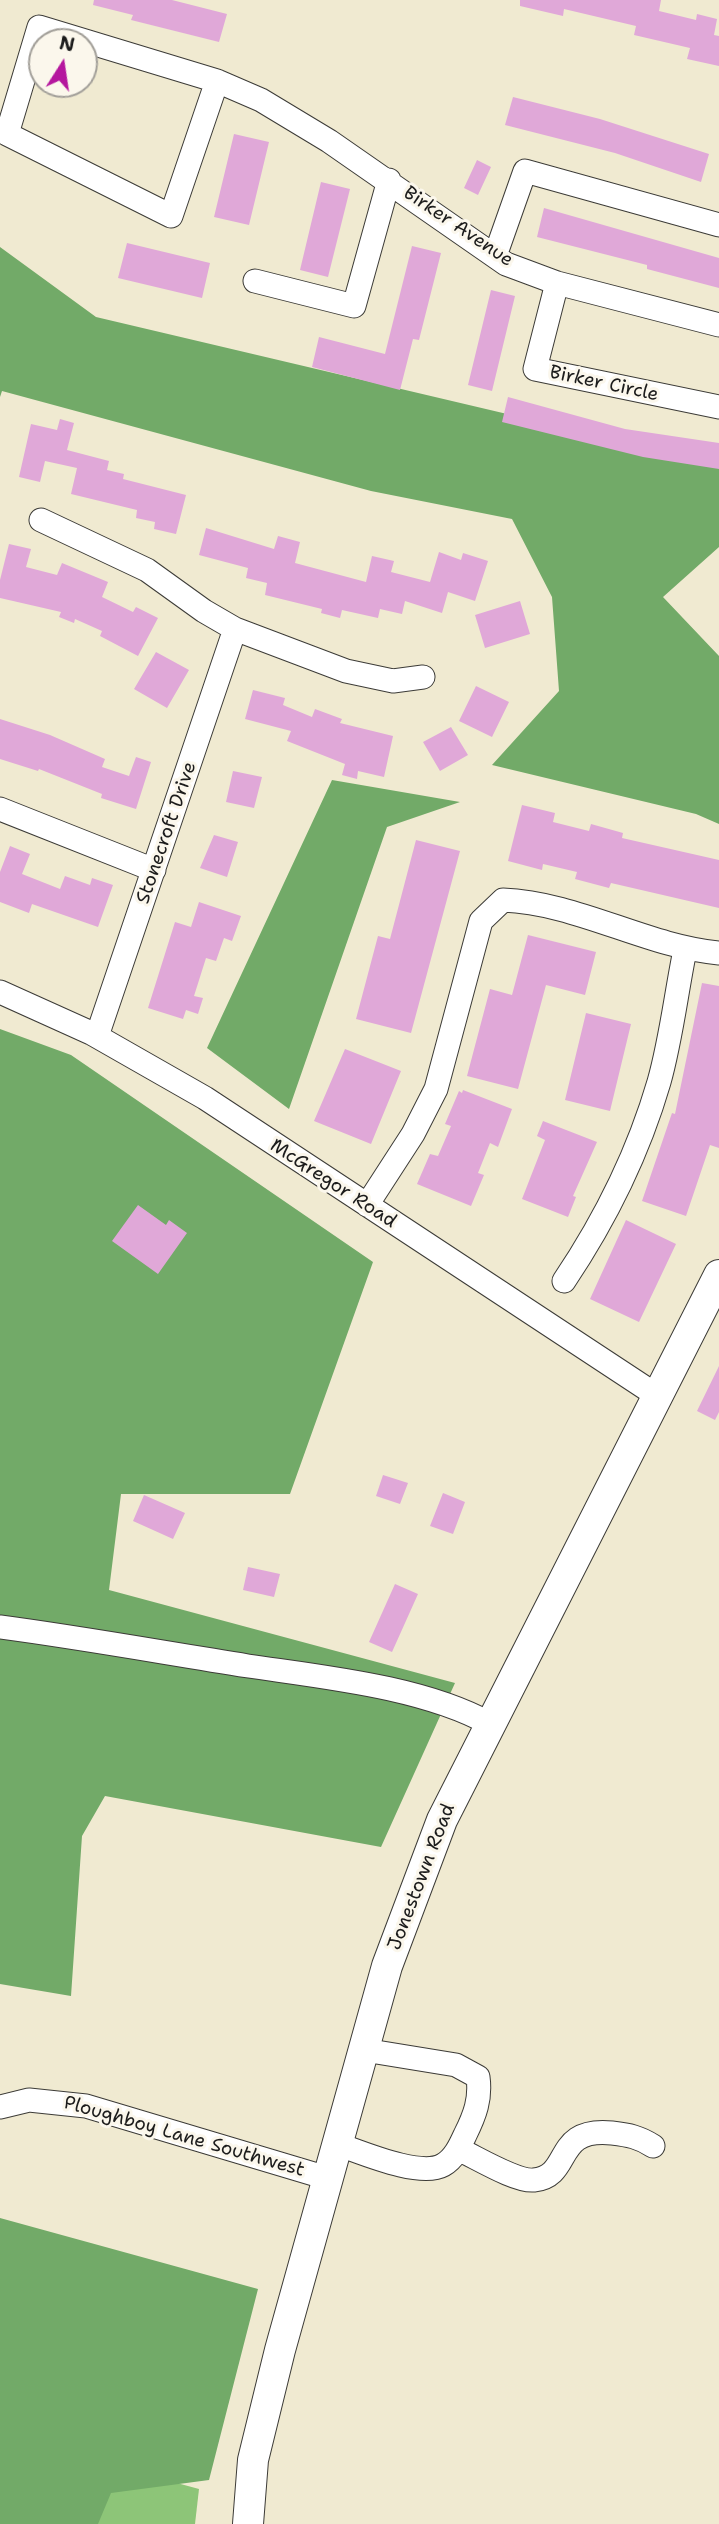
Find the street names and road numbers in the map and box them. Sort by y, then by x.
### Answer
street label: Birker Avenue [399,182,517,272]
street label: Birker Circle [547,361,661,407]
street label: Stonecroft Drive [132,759,202,907]
street label: McGregor Road [265,1135,401,1233]
street label: Jonestown Road [384,1801,460,1953]
street label: Ploughboy Lane Southwest [61,2092,307,2182]

